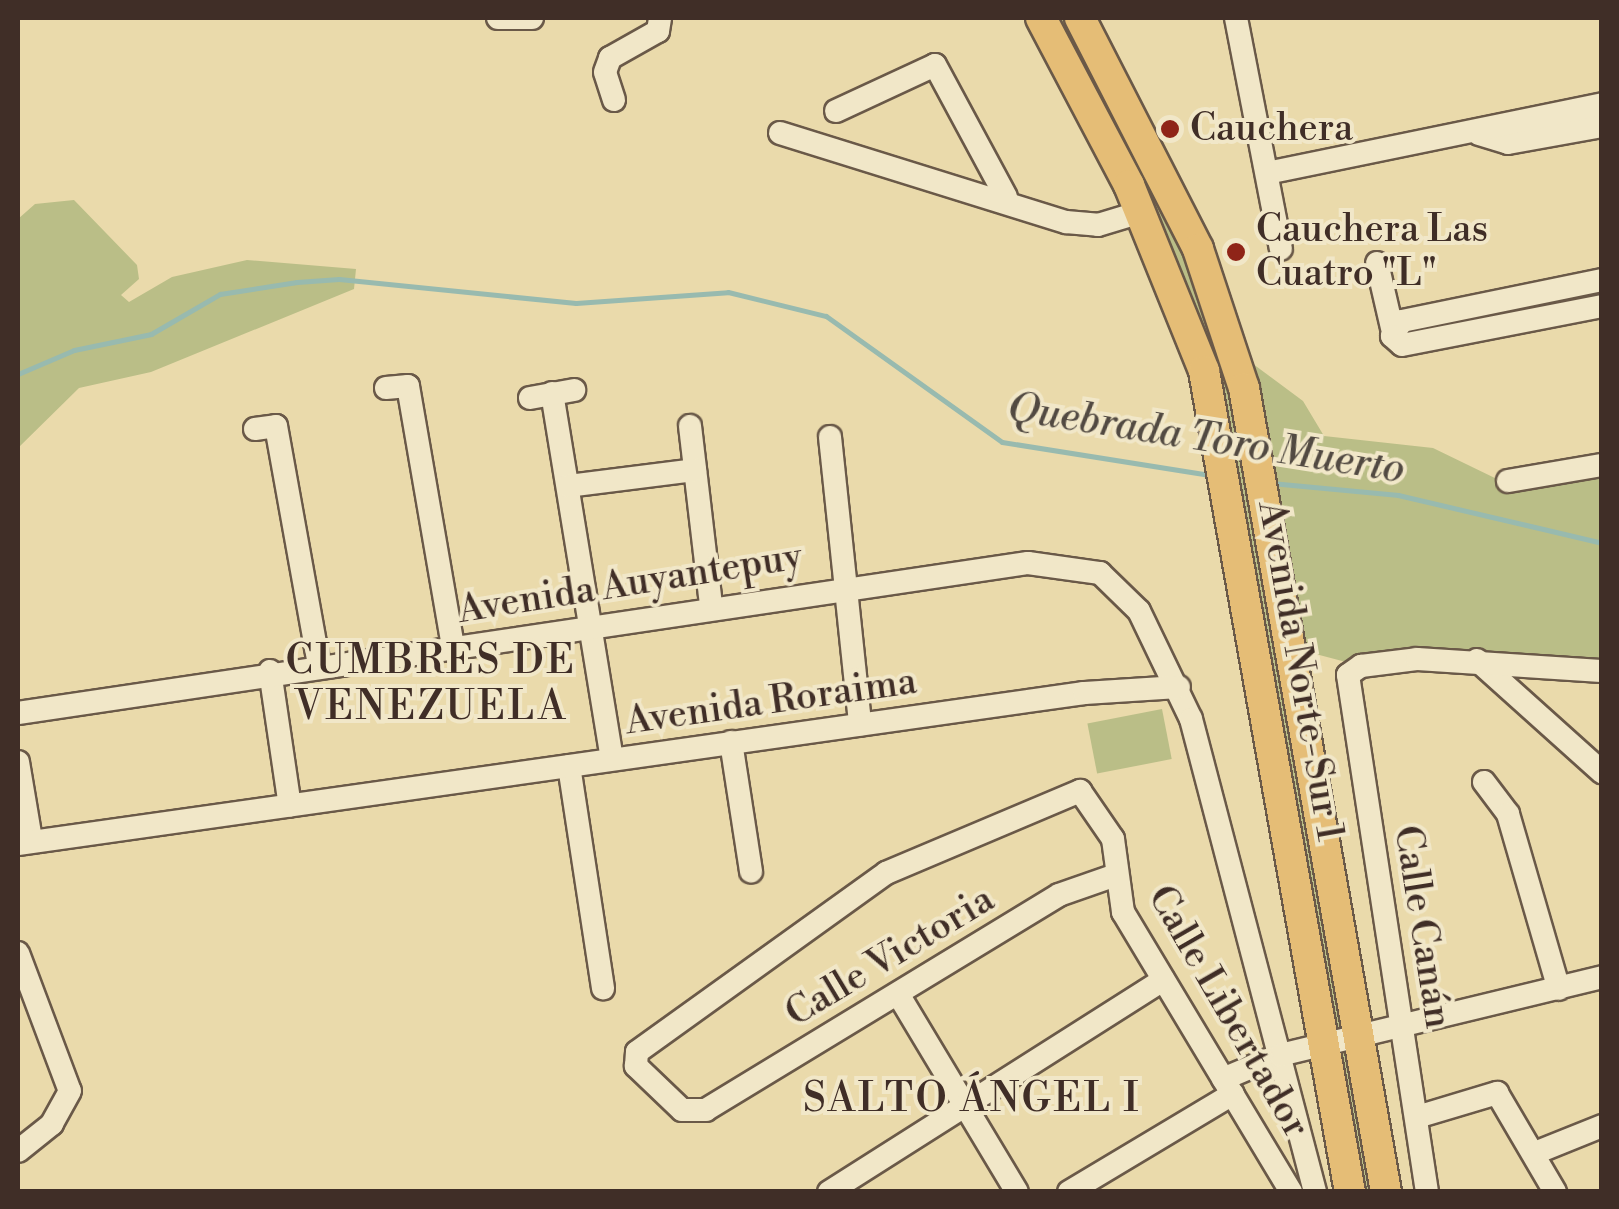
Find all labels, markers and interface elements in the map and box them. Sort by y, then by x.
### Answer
place label: Cauchera [1190,106,1353,152]
marker: Cauchera [1159,118,1181,140]
place label: Cauchera Las Cuatro "L" [1256,207,1488,296]
marker: Cauchera Las Cuatro "L" [1225,241,1247,263]
water label: Quebrada Toro Muerto [1004,384,1408,494]
street label: Avenida Norte-Sur 1 [1248,497,1352,845]
street label: Avenida Auyantepuy [455,534,805,634]
district label: CUMBRES DE VENEZUELA [286,637,576,731]
street label: Avenida Roraima [623,659,919,745]
street label: Calle Canán [1383,822,1461,1032]
street label: Calle Victoria [778,877,1002,1037]
street label: Calle Libertador [1137,878,1319,1146]
district label: SALTO ÁNGEL I [803,1075,1141,1123]

